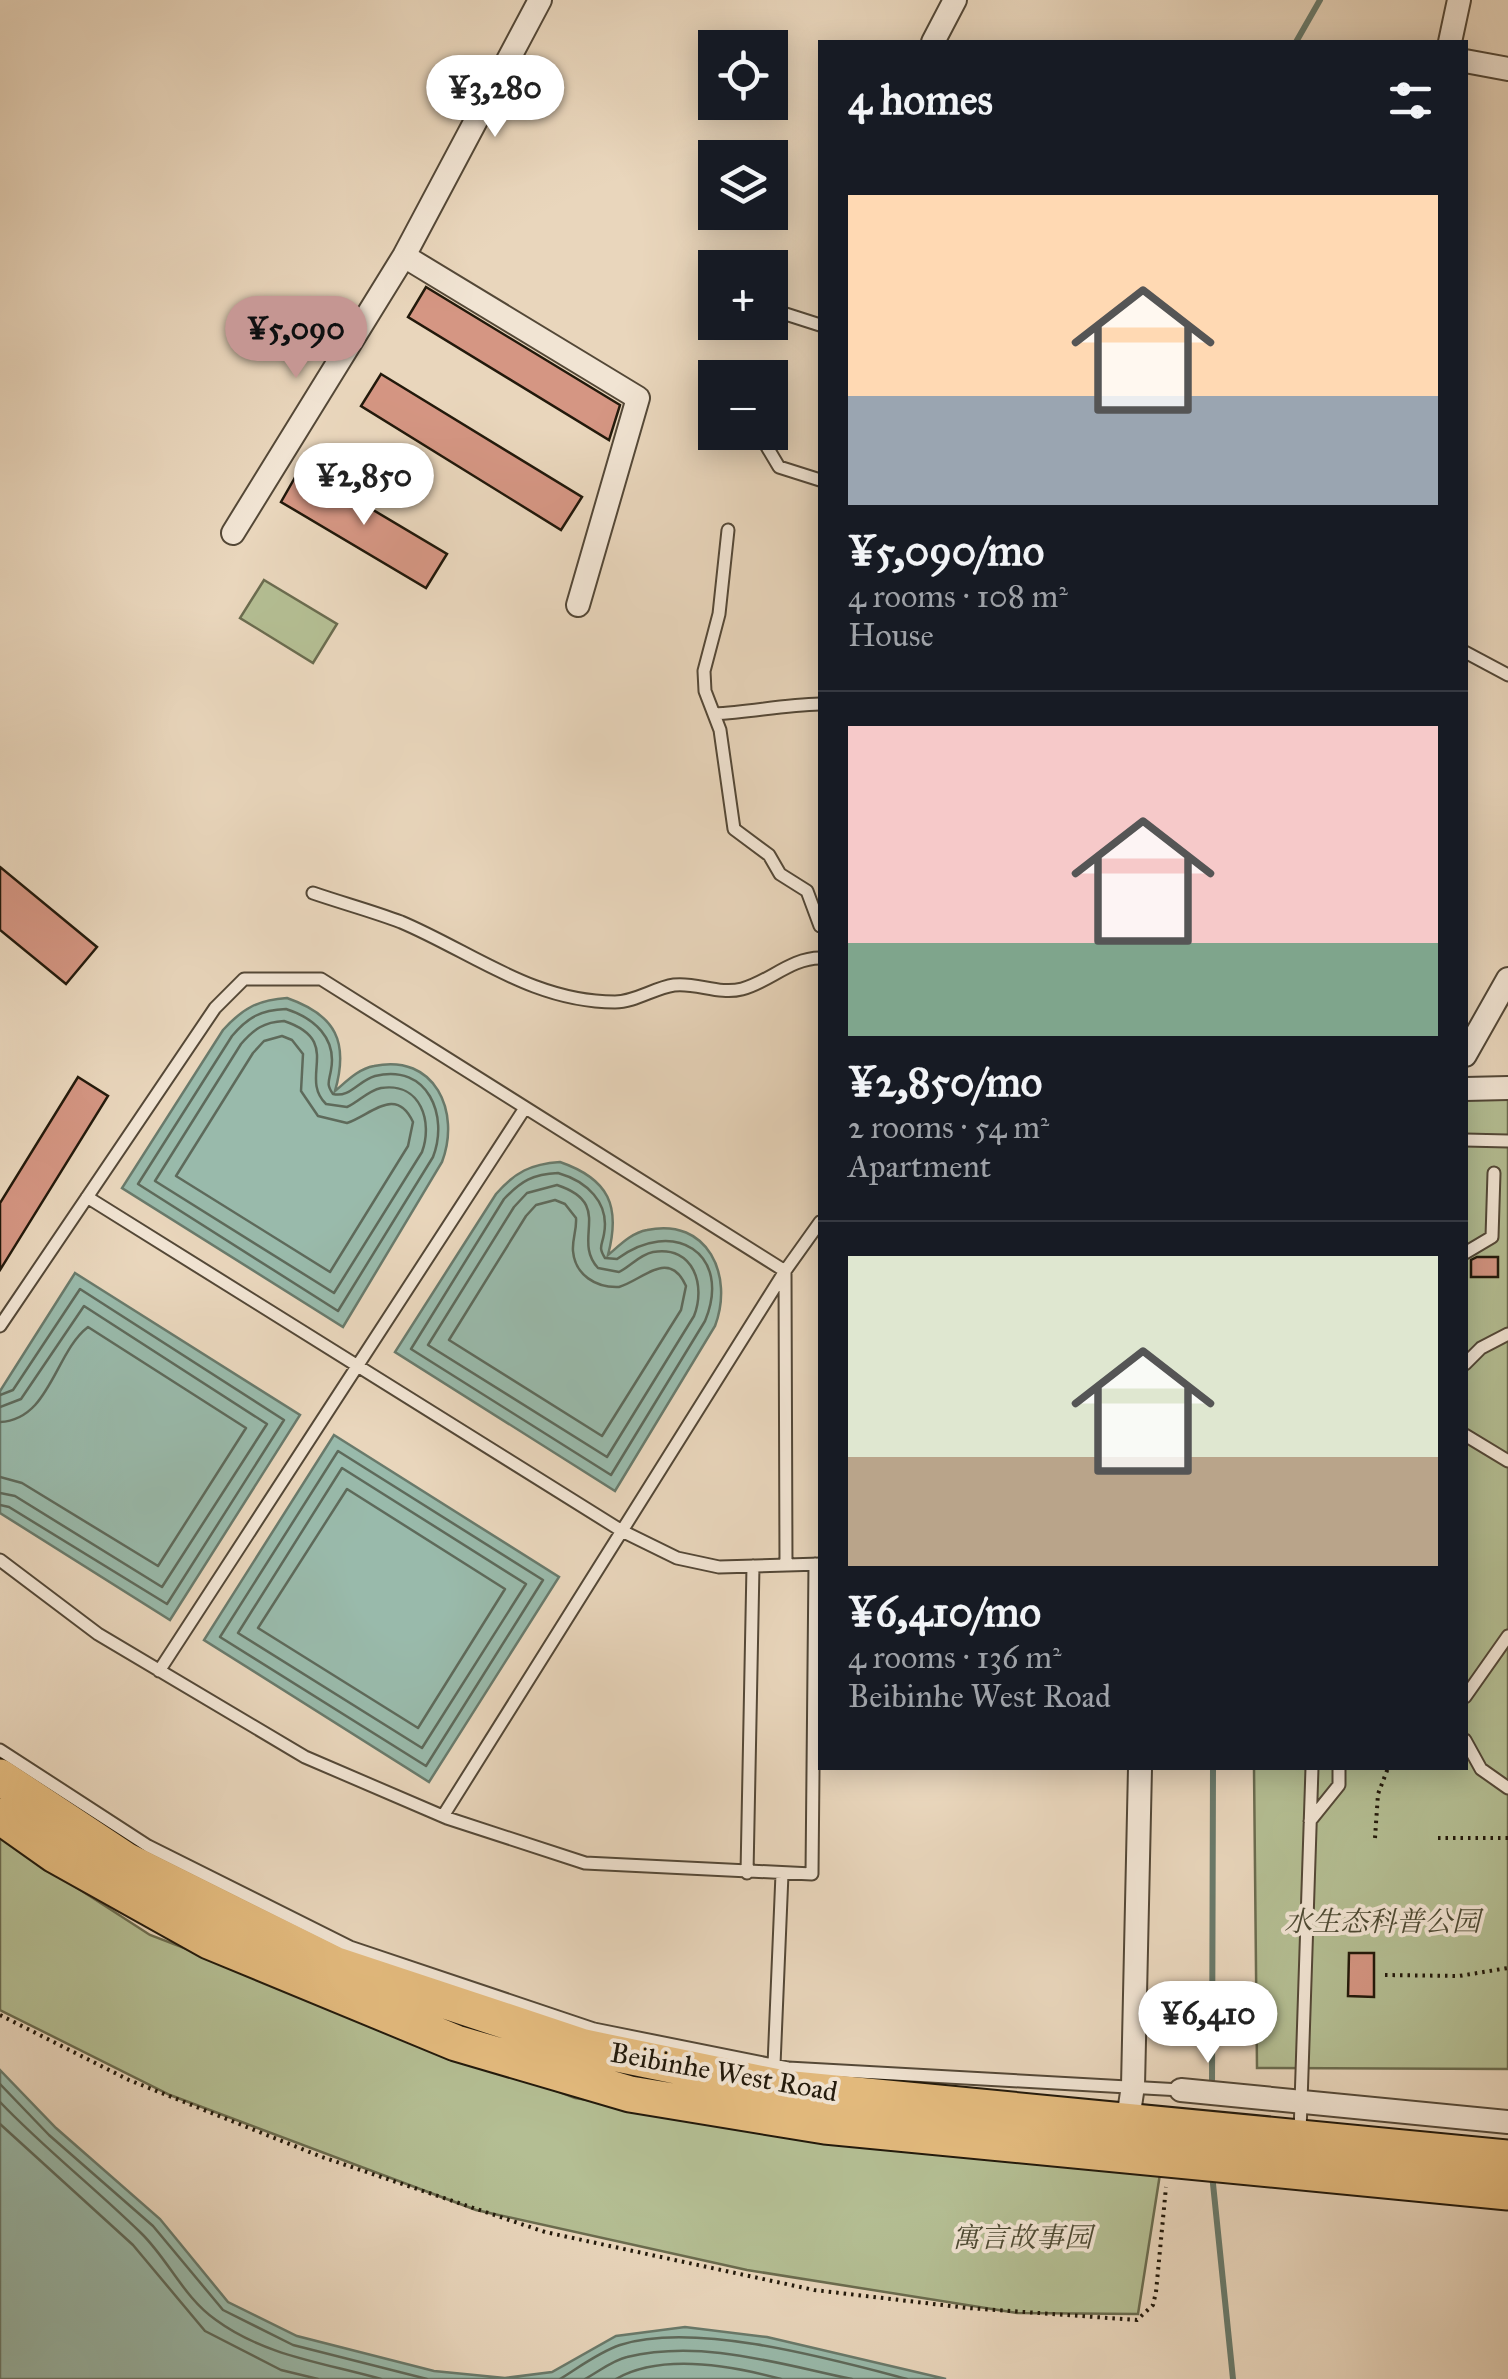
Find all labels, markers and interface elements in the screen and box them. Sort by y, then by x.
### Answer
map controls [698,30,788,450]
button: locate [698,30,788,120]
pin: ¥3,280 [414,55,576,140]
text: ¥3,280 [448,68,542,107]
icon: filters [1383,73,1438,128]
text: 4 homes [848,74,993,126]
button: layers [698,140,788,230]
button: + [698,250,788,340]
icon: home [1053,260,1233,440]
pin: ¥5,090 [215,296,377,381]
text: ¥5,090 [247,309,345,348]
button: − [698,360,788,450]
pin: ¥2,850 [283,443,445,528]
text: ¥2,850 [316,456,412,495]
text: ¥5,090/mo [848,525,1044,577]
text: 4 rooms · 108 m² [848,577,1068,616]
text: House [848,616,934,655]
icon: home [1053,791,1233,971]
text: ¥2,850/mo [848,1056,1042,1108]
text: 2 rooms · 54 m² [848,1108,1049,1147]
text: Apartment [848,1147,991,1186]
icon: home [1053,1321,1233,1501]
text: ¥6,410/mo [848,1586,1041,1638]
text: 4 rooms · 136 m² [848,1638,1061,1677]
text: Beibinhe West Road [848,1677,1111,1716]
park label: 水生态科普公园 [1284,1904,1484,1939]
pin: ¥6,410 [1127,1981,1289,2066]
text: ¥6,410 [1160,1994,1256,2033]
street label: Beibinhe West Road [608,2035,840,2109]
park label: 寓言故事园 [952,2220,1096,2255]

